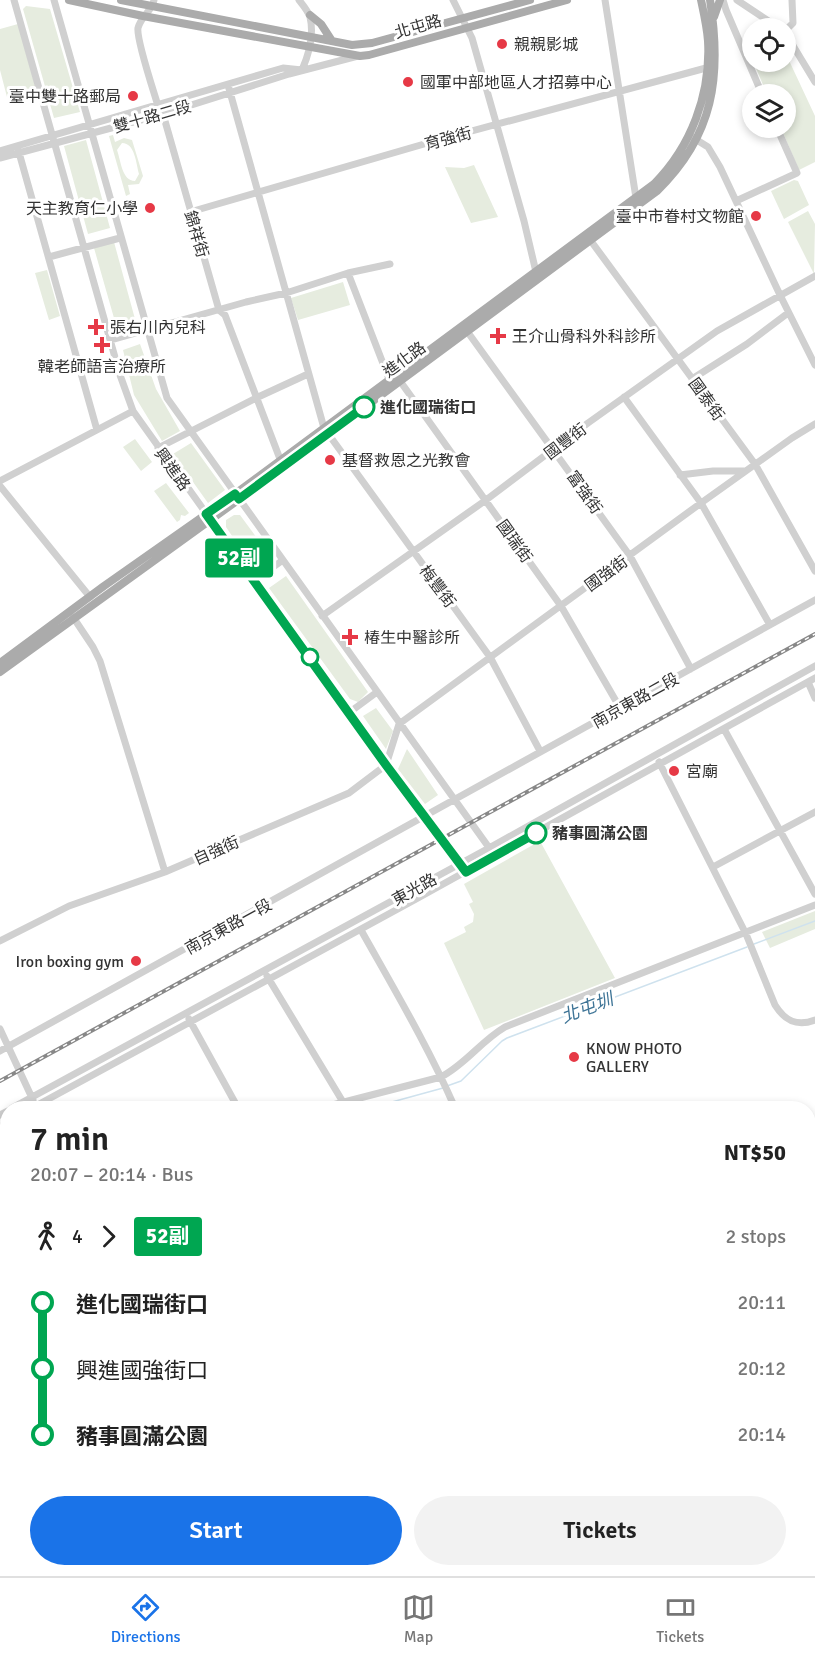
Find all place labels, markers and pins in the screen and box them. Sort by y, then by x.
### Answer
place label: 親親影城 [514,35,578,55]
marker: 親親影城 [495,37,509,51]
place label: 國軍中部地區人才招募中心 [420,73,612,93]
marker: 國軍中部地區人才招募中心 [401,75,415,89]
place label: 臺中雙十路郵局 [9,87,121,107]
marker: 臺中雙十路郵局 [126,89,140,103]
place label: 天主教育仁小學 [26,199,138,219]
marker: 天主教育仁小學 [143,201,157,215]
place label: 臺中市眷村文物館 [616,207,744,227]
marker: 臺中市眷村文物館 [749,209,763,223]
marker: 張右川內兒科 [87,318,105,336]
place label: 張右川內兒科 [110,318,206,338]
marker: 王介山骨科外科診所 [489,327,507,345]
place label: 王介山骨科外科診所 [512,327,656,347]
marker: 韓老師語言治療所 [93,336,111,354]
place label: 韓老師語言治療所 [38,357,166,377]
marker: 進化國瑞街口 [353,396,375,418]
place label: 進化國瑞街口 [380,398,476,418]
place label: 基督救恩之光教會 [342,451,470,471]
marker: 基督救恩之光教會 [323,453,337,467]
marker: 椿生中醫診所 [341,628,359,646]
place label: 椿生中醫診所 [364,628,460,648]
unlabelled marker [301,648,319,666]
place label: 宮廟 [686,762,718,782]
marker: 宮廟 [667,764,681,778]
marker: 豬事圓滿公園 [525,822,547,844]
place label: 豬事圓滿公園 [552,824,648,844]
place label: Iron boxing gym [16,952,124,972]
marker: Iron boxing gym [129,954,143,968]
place label: KNOW PHOTO GALLERY [586,1039,682,1077]
marker: KNOW PHOTO GALLERY [567,1050,581,1064]

